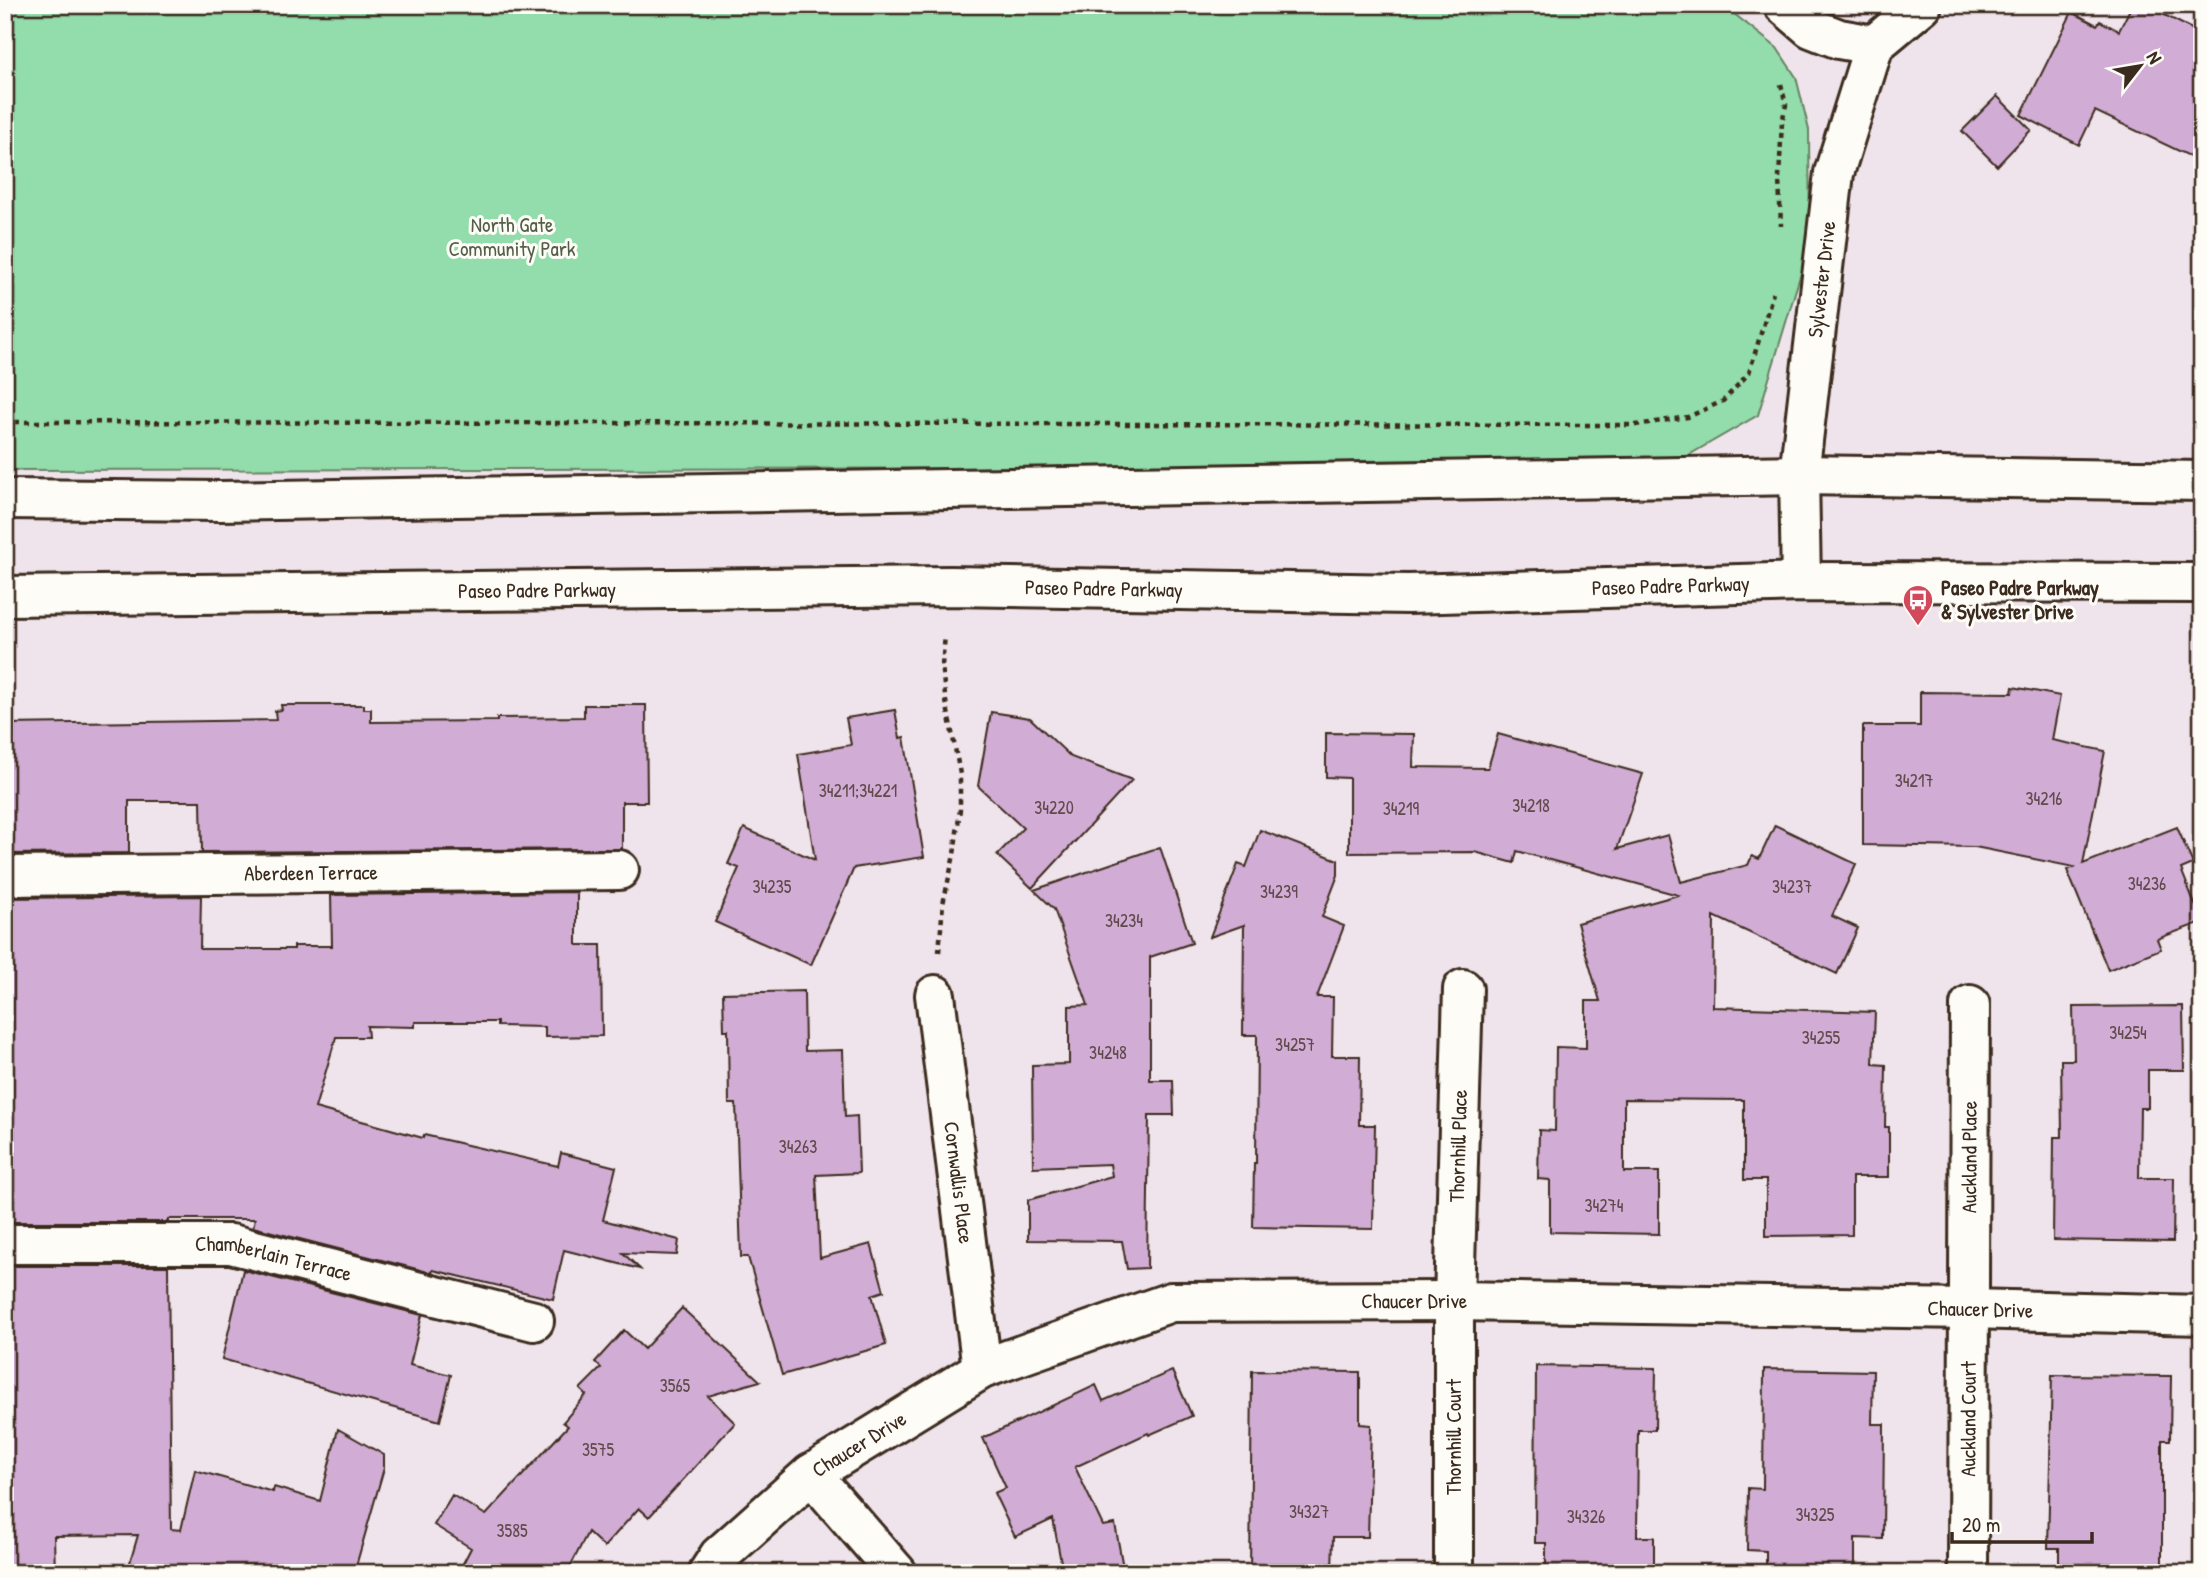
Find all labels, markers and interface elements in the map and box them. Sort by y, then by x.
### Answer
north arrow [2106,32,2176,102]
text: N [2141,46,2168,68]
park label: North Gate Community Park [448,210,576,263]
street label: Sylvester Drive [1800,219,1842,339]
street label: Paseo Padre Parkway [1591,569,1750,602]
street label: Paseo Padre Parkway [1025,572,1183,604]
place label: Paseo Padre Parkway & Sylvester Drive [1941,573,2099,627]
street label: Paseo Padre Parkway [458,575,616,605]
bus stop icon: Paseo Padre Parkway & Sylvester Drive [1901,583,1935,627]
house number: 34217 [1895,768,1933,793]
house number: 34211;34221 [819,778,897,803]
house number: 34216 [2026,786,2062,811]
house number: 34218 [1512,793,1550,818]
house number: 34220 [1034,795,1074,820]
house number: 34219 [1383,796,1420,821]
street label: Aberdeen Terrace [244,857,378,888]
house number: 34236 [2128,871,2166,896]
house number: 34235 [753,874,792,899]
house number: 34237 [1772,874,1812,899]
house number: 34239 [1260,879,1298,904]
house number: 34234 [1105,908,1143,933]
house number: 34254 [2109,1020,2147,1045]
house number: 34255 [1802,1025,1841,1050]
house number: 34257 [1275,1032,1315,1057]
house number: 34248 [1089,1040,1127,1065]
street label: Thornhill Place [1442,1089,1474,1203]
street label: Auckland Place [1954,1101,1984,1213]
street label: Cornwallis Place [937,1120,981,1245]
house number: 34263 [779,1134,817,1159]
house number: 34274 [1585,1193,1624,1218]
street label: Chamberlain Terrace [195,1229,355,1288]
street label: Chaucer Drive [1361,1286,1468,1315]
street label: Chaucer Drive [1927,1293,2034,1325]
street label: Auckland Court [1953,1360,1983,1477]
house number: 3565 [660,1373,691,1398]
street label: Thornhill Court [1439,1378,1468,1495]
street label: Chaucer Drive [806,1404,912,1484]
house number: 3575 [582,1437,614,1462]
house number: 34327 [1289,1499,1329,1524]
scale bar [1952,1501,2092,1545]
house number: 34325 [1796,1502,1835,1527]
house number: 34326 [1567,1504,1605,1529]
text: 20 m [1962,1510,2000,1539]
house number: 3585 [496,1518,528,1543]

